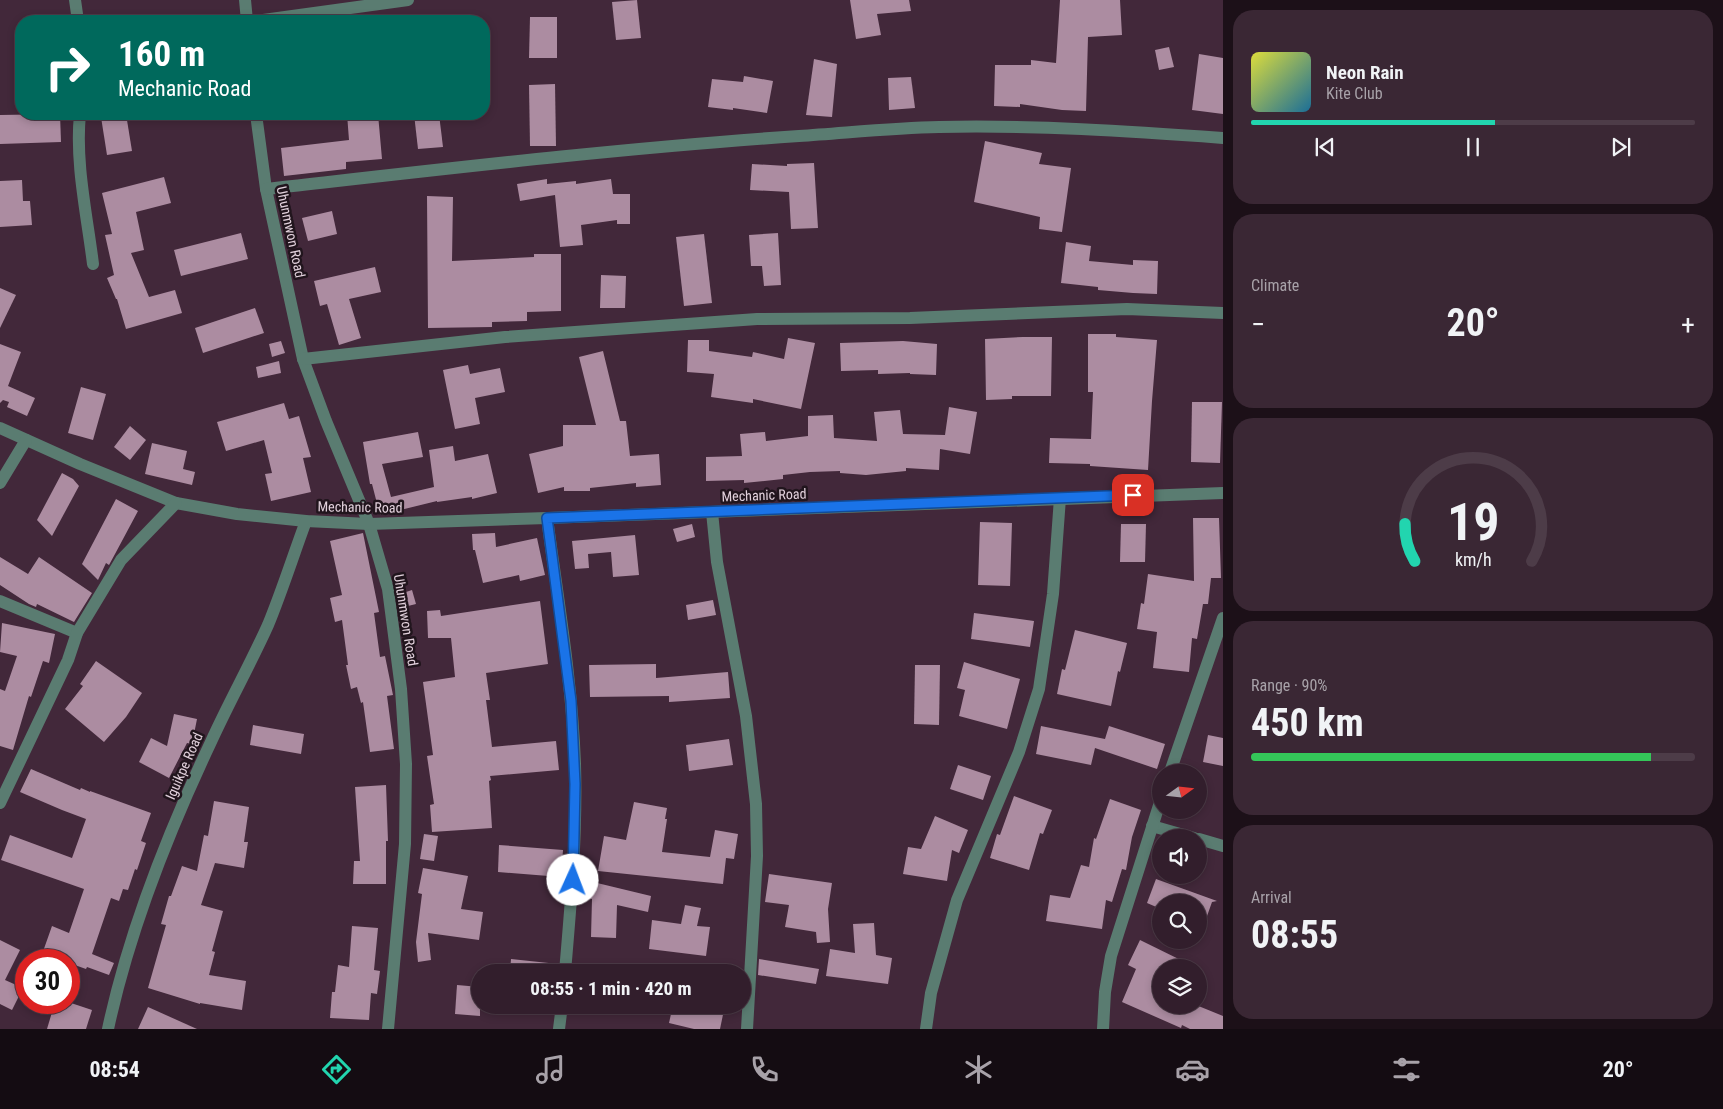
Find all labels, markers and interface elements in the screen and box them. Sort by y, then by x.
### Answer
text: 160 m [118,34,205,75]
icon: right [35,35,100,100]
text: Neon Rain [1326,61,1404,84]
text: Mechanic Road [118,76,251,101]
text: Kite Club [1326,84,1383,103]
icon: previous [1311,133,1339,161]
icon: pause [1459,133,1487,161]
icon: next [1607,133,1635,161]
street label: Uhunmwon Road [274,185,308,279]
text: Climate [1251,276,1299,295]
text: 20° [1446,301,1500,345]
text: − [1251,308,1265,341]
text: + [1681,308,1695,341]
pin [1112,474,1154,516]
icon: arrive [1119,481,1147,509]
street label: Mechanic Road [721,486,807,504]
text: 19 [1447,492,1499,553]
street label: Mechanic Road [317,498,403,516]
text: km/h [1455,549,1491,570]
street label: Uhunmwon Road [391,573,421,667]
text: Range · 90% [1251,676,1327,695]
text: 450 km [1251,701,1364,745]
street label: Iguikpe Road [162,730,206,802]
north arrow [1152,764,1208,819]
map controls [1152,764,1207,1014]
button: sound [1152,829,1207,884]
position arrow [546,853,598,905]
text: Arrival [1251,888,1292,907]
button: search [1152,894,1207,949]
text: 08:55 [1251,913,1338,957]
speed limit sign: 30 [15,949,80,1014]
button: layers [1152,959,1207,1014]
text: 08:55 · 1 min · 420 m [530,977,692,1000]
icon: directions [319,1052,354,1087]
icon: music [533,1052,568,1087]
icon: phone [747,1052,782,1087]
icon: climate [961,1052,996,1087]
icon: car [1175,1052,1210,1087]
icon: filters [1389,1052,1424,1087]
text: 08:54 [89,1057,140,1082]
text: 20° [1603,1057,1633,1082]

